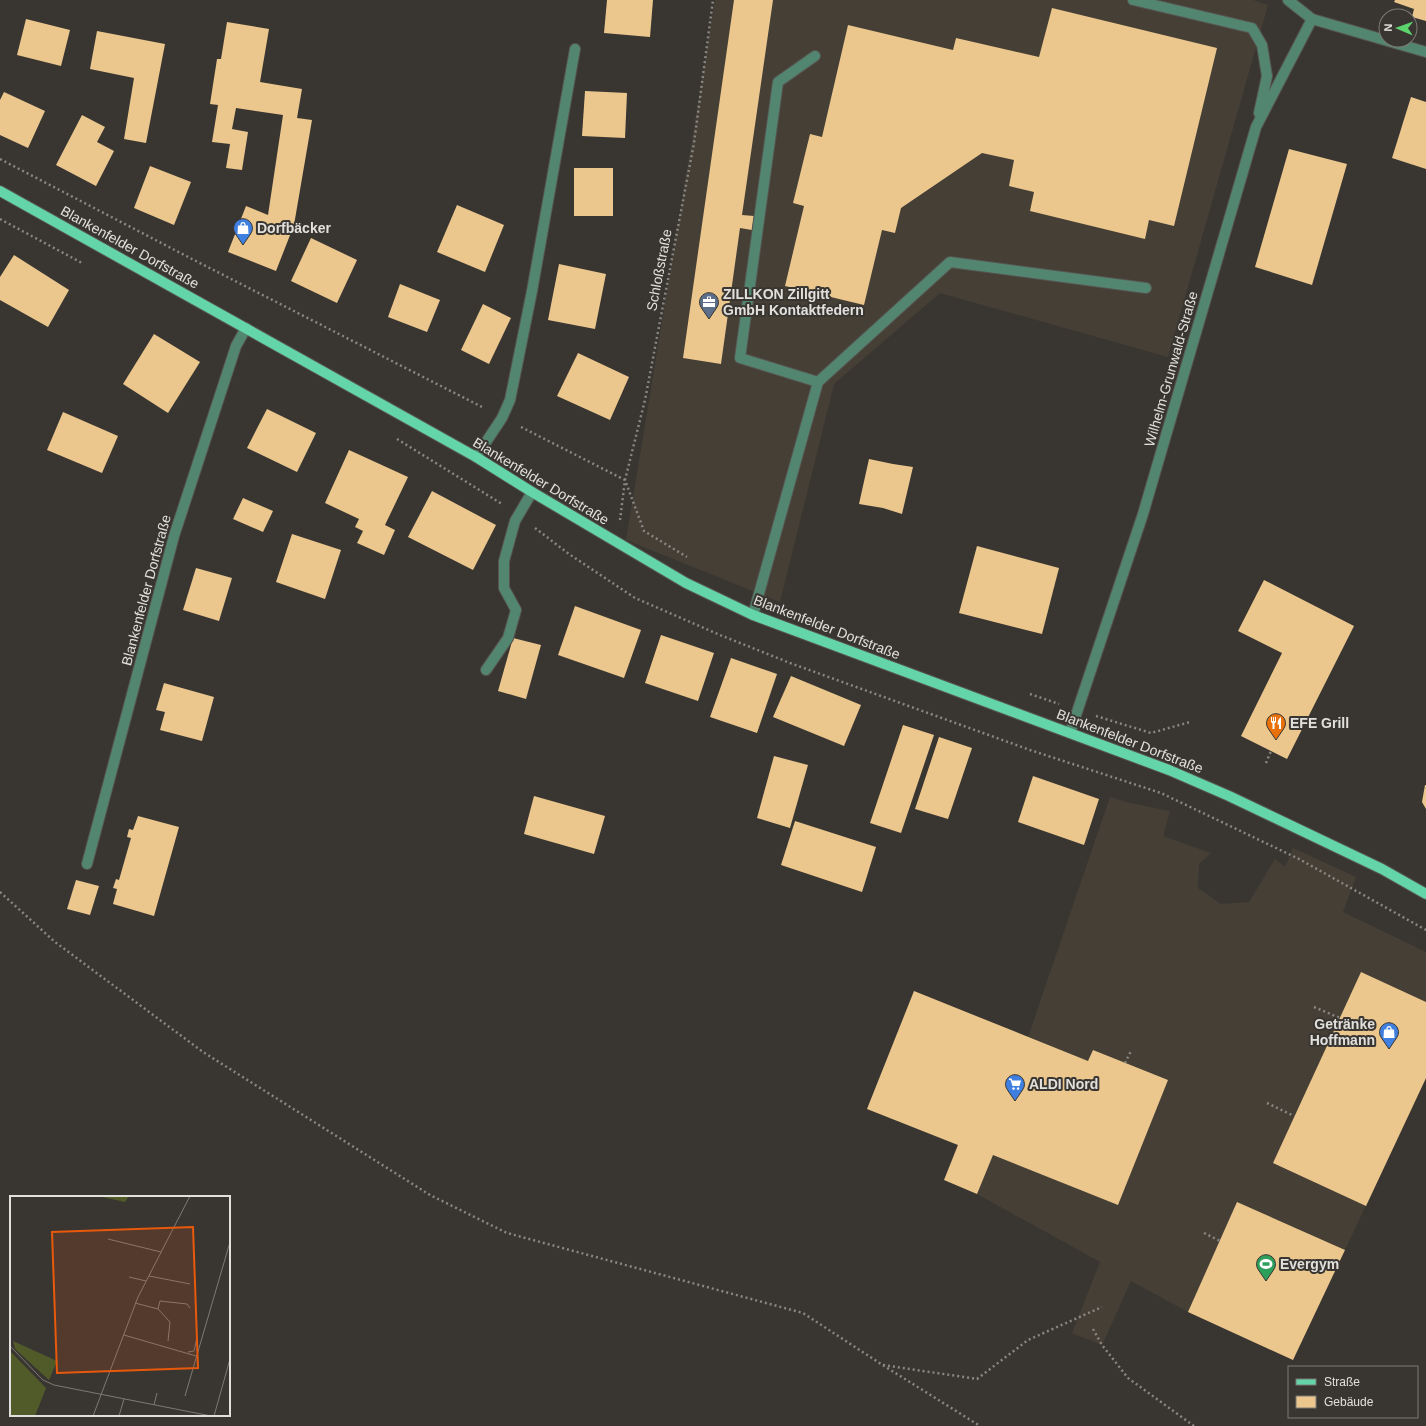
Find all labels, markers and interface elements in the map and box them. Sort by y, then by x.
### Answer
north arrow [1378,8,1418,48]
text: N [1382,23,1394,32]
street label: Blankenfelder Dorfstraße [58,202,202,292]
shop icon: Dorfbäcker [232,217,254,245]
place label: Dorfbäcker [257,220,331,236]
street label: Schloßstraße [643,227,675,312]
place label: ZILLKON Zillgitt GmbH Kontaktfedern [723,286,864,318]
street label: Wilhelm-Grunwald-Straße [1141,289,1201,449]
office icon: ZILLKON Zillgitt GmbH Kontaktfedern [698,291,720,319]
street label: Blankenfelder Dorfstraße [470,434,612,528]
street label: Blankenfelder Dorfstraße [118,513,174,667]
street label: Blankenfelder Dorfstraße [751,592,903,662]
street label: Blankenfelder Dorfstraße [1054,706,1206,776]
restaurant icon: EFE Grill [1265,712,1287,740]
place label: EFE Grill [1290,715,1349,731]
place label: Getränke Hoffmann [1310,1016,1375,1048]
shop icon: Getränke Hoffmann [1378,1021,1400,1049]
supermarket icon: ALDI Nord [1004,1073,1026,1101]
place label: ALDI Nord [1029,1076,1098,1092]
inset map [10,1196,230,1416]
sports icon: Evergym [1255,1253,1277,1281]
place label: Evergym [1280,1256,1339,1272]
legend [1288,1366,1418,1418]
text: Straße [1324,1375,1360,1389]
text: Gebäude [1324,1395,1374,1409]

